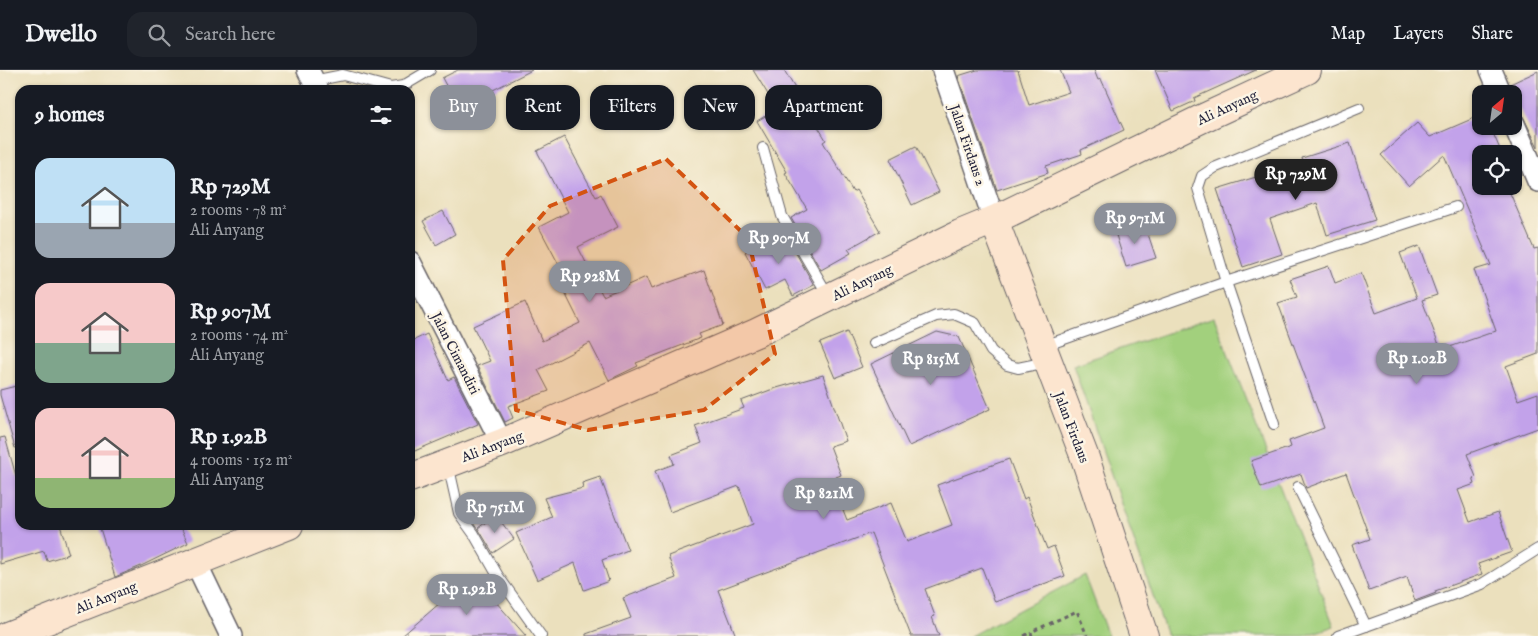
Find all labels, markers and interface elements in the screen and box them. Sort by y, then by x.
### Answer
search box [127,12,477,57]
text: Dwello [25,19,97,50]
icon: search [145,21,173,49]
text: Search here [185,23,275,47]
text: Map [1331,23,1365,46]
text: Layers [1393,23,1444,46]
text: Share [1472,23,1513,46]
chip: Buy [430,85,496,130]
chip: Rent [506,85,580,130]
chip: Filters [590,85,674,130]
chip: New [684,85,755,130]
chip: Apartment [765,85,882,130]
north arrow [1472,85,1522,135]
map controls [1472,85,1522,195]
street label: Ali Anyang [1193,86,1261,130]
street label: Jalan Firdaus 2 [944,100,990,189]
icon: filters [367,101,395,129]
text: 9 homes [35,102,104,129]
button: locate [1472,145,1522,195]
pin: Rp 729M [1250,158,1342,201]
text: Rp 729M [1265,165,1327,185]
text: Rp 729M [190,174,270,201]
icon: home [75,178,135,238]
text: 2 rooms · 78 m² [190,201,287,221]
pin: Rp 971M [1089,202,1181,245]
text: Rp 971M [1105,209,1165,229]
text: Ali Anyang [190,221,264,241]
pin: Rp 907M [733,222,825,265]
text: Rp 907M [748,229,810,249]
pin: Rp 928M [544,260,636,303]
street label: Ali Anyang [828,260,896,306]
text: Rp 928M [560,267,620,287]
text: Rp 907M [190,299,271,326]
icon: home [75,303,135,363]
street label: Jalan Cimandiri [426,308,484,398]
text: 2 rooms · 74 m² [190,326,288,346]
pin: Rp 1.02B [1365,342,1469,385]
pin: Rp 815M [885,344,977,386]
text: Ali Anyang [190,346,264,366]
text: Rp 1.02B [1387,349,1447,369]
text: Rp 815M [902,350,960,370]
street label: Jalan Firdaus [1048,387,1093,466]
text: Rp 1.92B [190,424,267,451]
street label: Ali Anyang [458,427,526,467]
icon: home [75,428,135,488]
text: 4 rooms · 152 m² [190,451,292,471]
text: Ali Anyang [190,471,264,491]
pin: Rp 821M [778,478,870,520]
text: Rp 821M [794,484,854,504]
pin: Rp 751M [449,492,541,534]
text: Rp 751M [466,498,524,518]
pin: Rp 1.92B [415,574,519,616]
street label: Ali Anyang [72,577,140,619]
text: Rp 1.92B [438,580,496,600]

